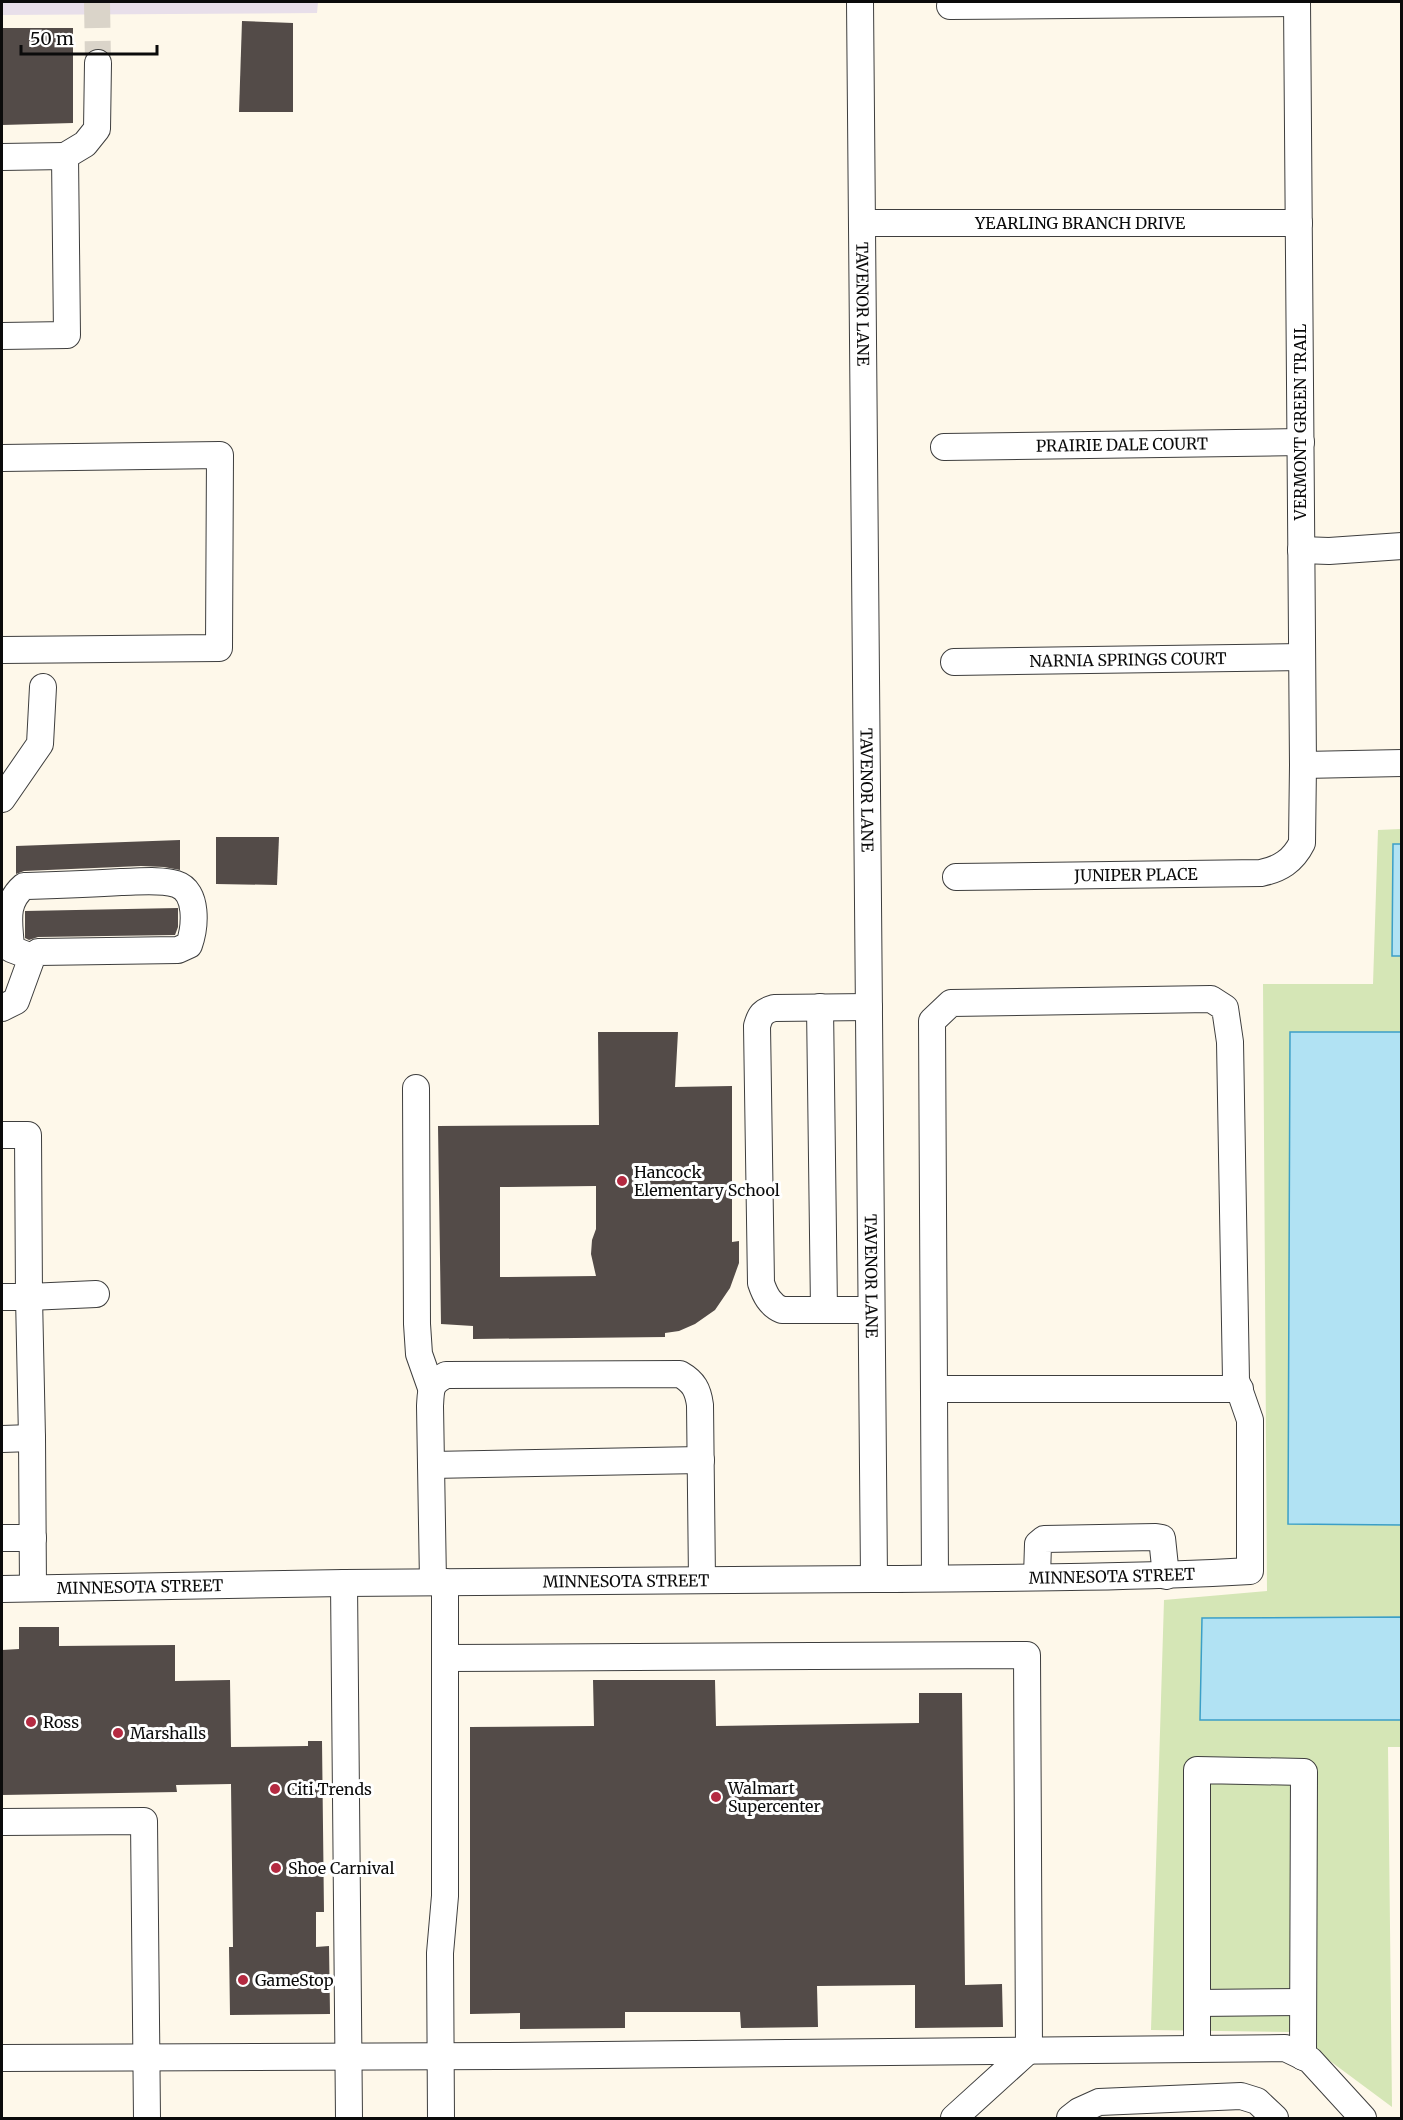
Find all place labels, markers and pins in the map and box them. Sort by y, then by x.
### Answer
place label: Hancock Elementary School [634,1162,780,1200]
marker: Hancock Elementary School [615,1174,629,1188]
place label: Ross [43,1712,79,1732]
marker: Ross [24,1715,38,1729]
place label: Marshalls [130,1723,206,1743]
marker: Marshalls [111,1726,125,1740]
place label: Walmart Supercenter [727,1778,821,1816]
place label: Citi Trends [287,1779,372,1799]
marker: Citi Trends [268,1782,282,1796]
marker: Walmart Supercenter [709,1790,723,1804]
place label: Shoe Carnival [288,1858,394,1878]
marker: Shoe Carnival [269,1861,283,1875]
place label: GameStop [255,1970,334,1990]
marker: GameStop [236,1973,250,1987]

